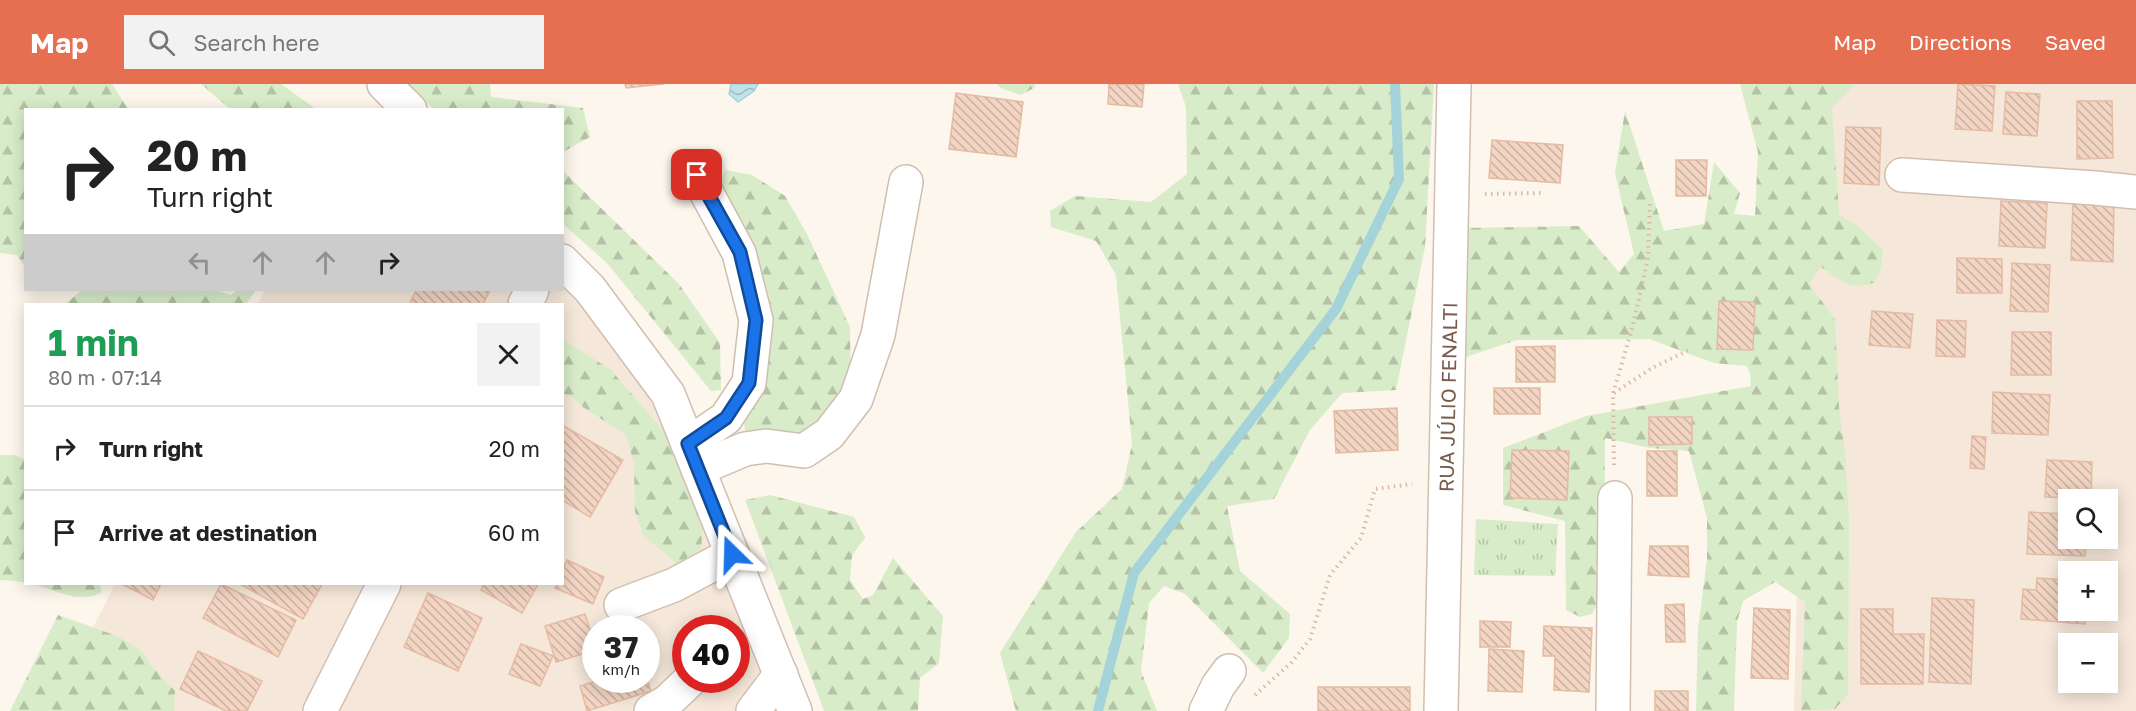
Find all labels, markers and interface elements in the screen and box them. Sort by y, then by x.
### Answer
search box [124,15,544,69]
text: Map [30,26,88,59]
icon: search [145,26,178,59]
text: Search here [193,29,319,56]
text: Map [1833,29,1876,55]
text: Directions [1909,29,2012,55]
text: Saved [2045,29,2106,55]
text: 20 m [147,130,247,180]
icon: right [48,132,126,210]
pin [671,149,722,200]
icon: arrive [680,158,713,191]
text: Turn right [147,181,273,213]
icon: left [183,246,216,279]
icon: ahead [246,246,279,279]
icon: ahead [309,246,342,279]
icon: right [372,246,405,279]
street label: RUA JÚLIO FENALTI [1434,302,1461,492]
text: 1 min [48,321,139,364]
button: close [477,323,540,386]
text: 80 m · 07:14 [48,365,162,389]
icon: right [48,432,81,465]
text: Turn right [99,435,203,462]
text: 20 m [489,435,540,462]
map controls [2058,489,2118,693]
button: search [2058,489,2118,549]
icon: arrive [48,516,81,549]
text: Arrive at destination [99,519,317,546]
text: 60 m [488,519,540,546]
position arrow [700,522,764,586]
button: + [2058,561,2118,621]
speed limit sign: 40 [672,615,750,693]
text: 37 [604,629,638,665]
button: − [2058,633,2118,693]
text: km/h [602,660,640,678]

